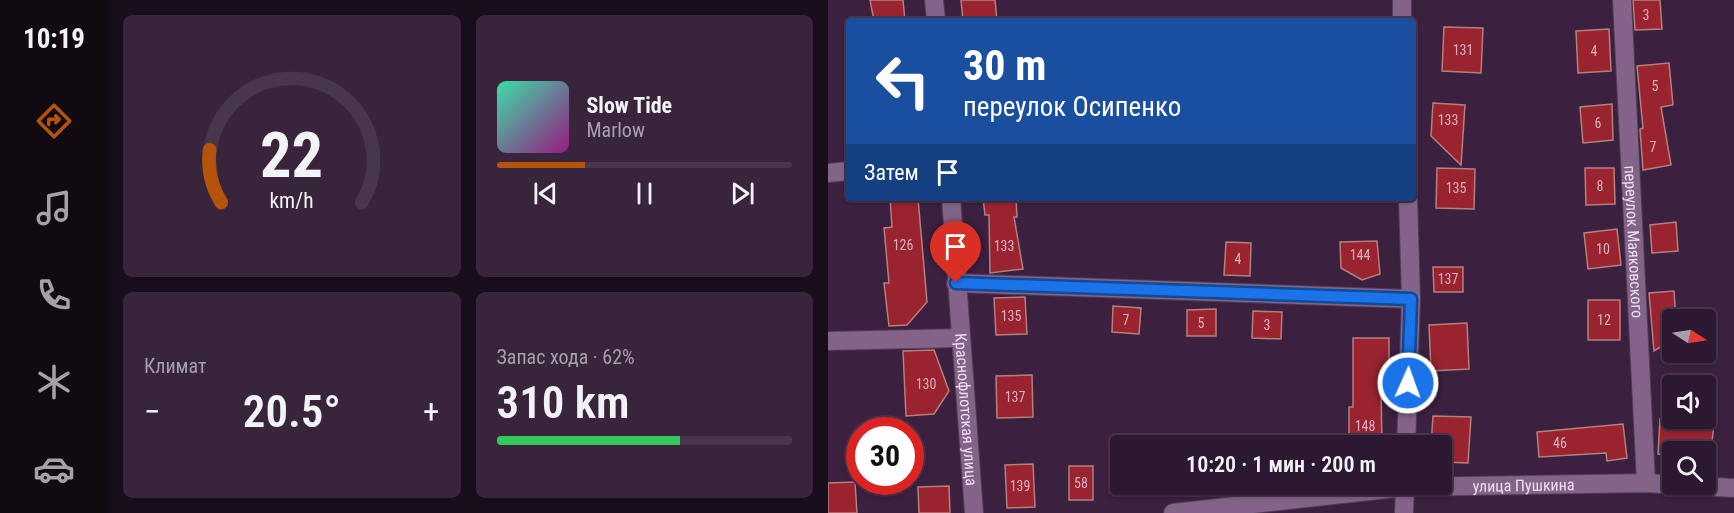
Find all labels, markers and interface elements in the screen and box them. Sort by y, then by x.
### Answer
house number: 3 [1643,7,1649,23]
text: 10:19 [23,23,85,55]
text: 30 m [963,41,1046,90]
icon: left [864,42,942,120]
house number: 131 [1453,42,1473,58]
house number: 4 [1591,43,1598,59]
house number: 5 [1652,78,1659,94]
text: переулок Осипенко [963,91,1181,123]
text: Slow Tide [587,93,672,118]
icon: directions [33,100,75,142]
house number: 133 [1438,112,1458,128]
house number: 6 [1595,115,1602,131]
text: Marlow [587,118,645,142]
text: 22 [260,119,323,192]
house number: 7 [1650,139,1657,155]
icon: arrive [931,156,964,189]
text: Затем [864,160,919,185]
street label: переулок Маяковского [1620,165,1647,318]
icon: previous [529,177,562,210]
icon: pause [628,177,661,210]
icon: next [726,177,759,210]
house number: 8 [1597,178,1604,194]
house number: 135 [1446,180,1466,196]
icon: music [33,187,75,229]
text: km/h [270,188,314,213]
pin [930,221,981,283]
icon: arrive [939,230,972,263]
house number: 126 [893,237,913,253]
house number: 133 [994,238,1014,254]
house number: 10 [1596,241,1610,257]
house number: 144 [1350,247,1370,263]
house number: 4 [1235,251,1242,267]
house number: 137 [1438,271,1458,287]
icon: phone [33,274,75,316]
house number: 135 [1001,308,1021,324]
north arrow [1662,309,1716,363]
map controls [1662,309,1716,495]
house number: 7 [1123,312,1130,328]
house number: 12 [1597,312,1611,328]
house number: 5 [1198,315,1205,331]
house number: 3 [1264,317,1270,333]
street label: Краснофлотская улица [951,333,981,486]
text: Запас хода · 62% [497,345,635,369]
position arrow [1376,351,1440,415]
text: Климат [144,354,206,378]
icon: climate [33,361,75,403]
button: sound [1662,375,1716,429]
text: 310 km [497,376,630,429]
house number: 130 [916,376,936,392]
text: 20.5° [243,385,341,438]
house number: 137 [1005,389,1025,405]
text: − [144,392,161,431]
text: + [423,392,439,431]
speed limit sign: 30 [846,417,924,495]
house number: 148 [1355,418,1375,434]
house number: 46 [1553,435,1567,451]
button: search [1662,441,1716,495]
icon: car [33,448,75,490]
text: 10:20 · 1 мин · 200 m [1186,452,1376,477]
house number: 58 [1074,475,1088,491]
street label: улица Пушкина [1472,475,1575,496]
house number: 139 [1010,478,1030,494]

